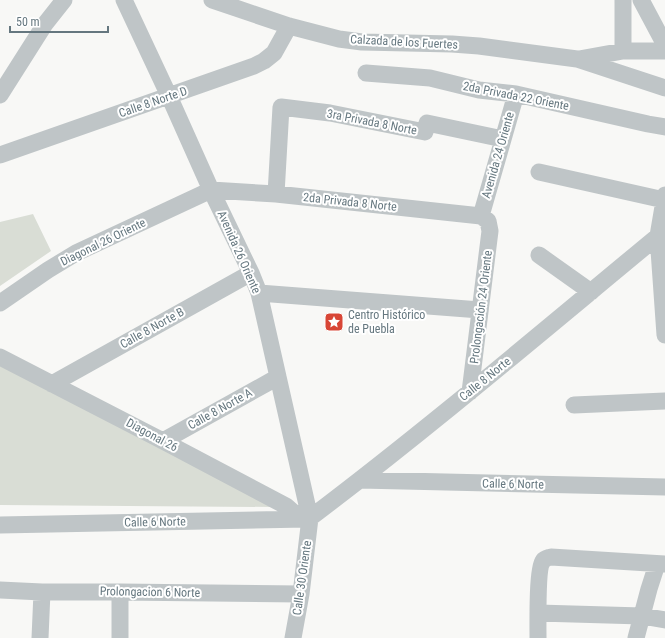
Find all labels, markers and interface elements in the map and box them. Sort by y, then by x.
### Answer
scale bar [10,8,108,34]
text: 50 m [16,15,40,29]
street label: Calzada de los Fuertes [350,32,458,52]
street label: 2da Privada 22 Oriente [462,79,570,113]
street label: Calle 8 Norte D [117,84,189,120]
street label: 3ra Privada 8 Norte [326,106,419,138]
street label: Avenida 24 Oriente [479,110,517,200]
street label: 2da Privada 8 Norte [303,190,398,214]
street label: Avenida 26 Oriente [214,208,264,296]
street label: Diagonal 26 Oriente [58,215,148,269]
street label: Prolongación 24 Oriente [467,249,495,365]
street label: Calle 8 Norte B [118,305,186,351]
place label: Centro Histórico de Puebla [348,308,425,336]
place icon: Centro Histórico de Puebla [323,311,345,333]
street label: Calle 8 Norte [457,354,514,404]
street label: Calle 8 Norte A [185,386,255,432]
street label: Diagonal 26 [124,416,180,454]
street label: Calle 6 Norte [482,476,544,492]
street label: Calle 6 Norte [124,514,186,530]
street label: Calle 30 Oriente [290,539,314,616]
street label: Prolongacion 6 Norte [100,584,201,600]

